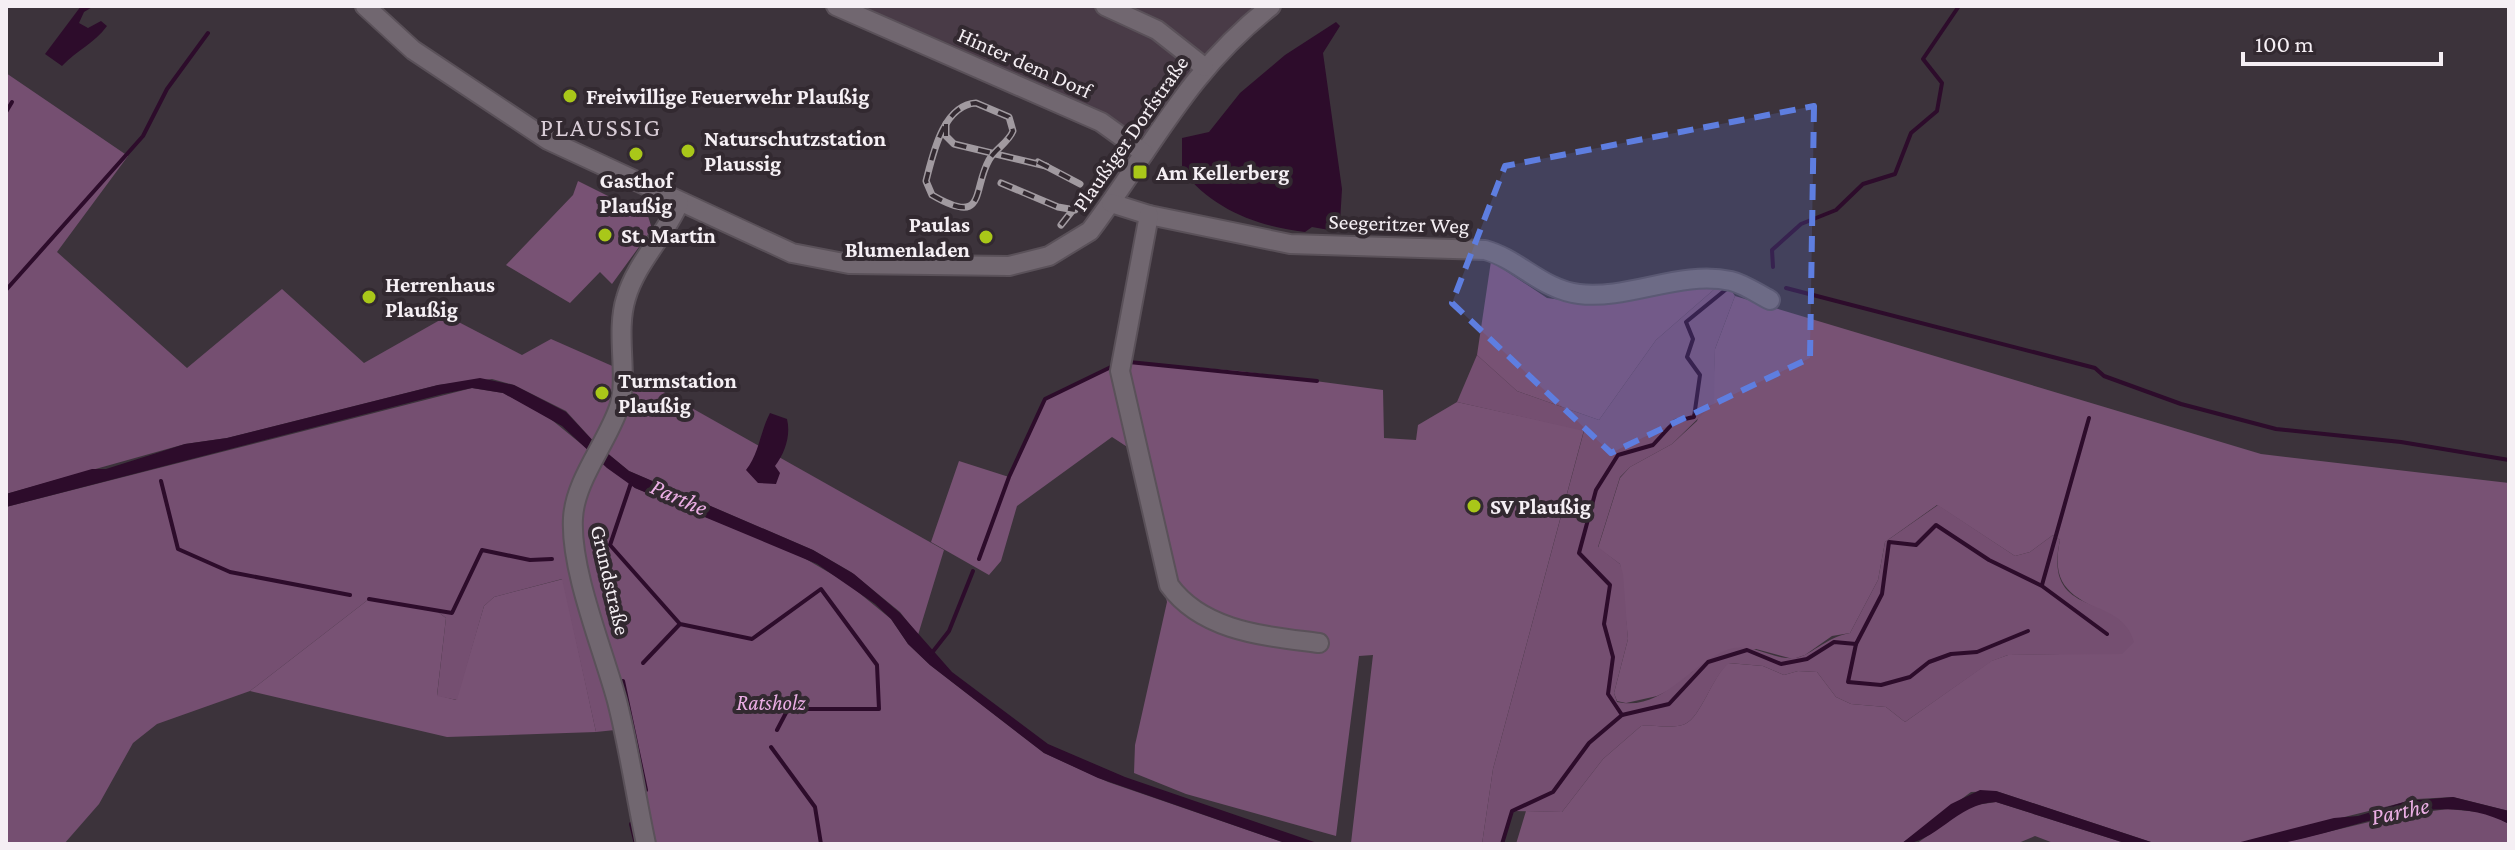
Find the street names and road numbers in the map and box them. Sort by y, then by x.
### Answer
street label: Hinter dem Dorf [954,22,1097,104]
street label: Plaußiger Dorfstraße [1067,51,1193,216]
street label: Seegeritzer Weg [1328,209,1470,238]
street label: Grundstraße [586,523,635,638]

